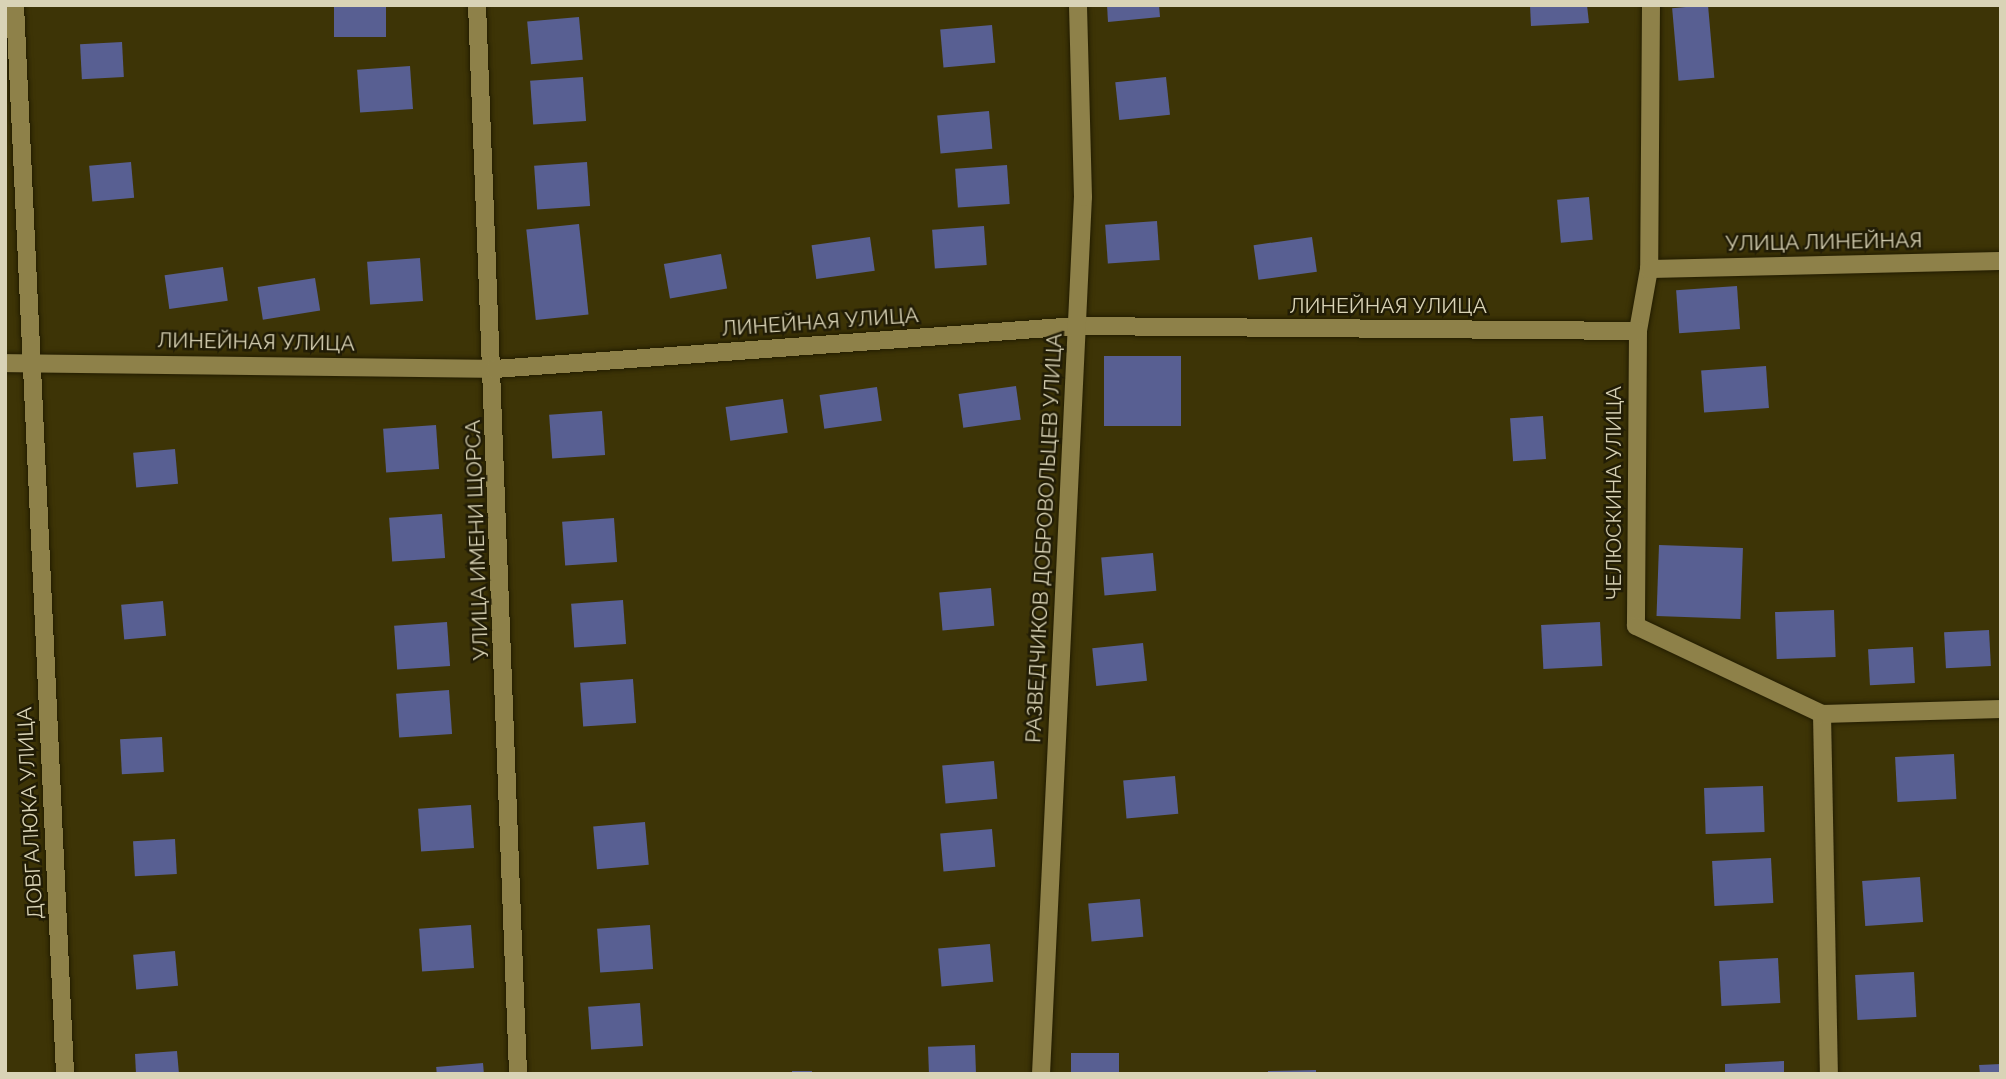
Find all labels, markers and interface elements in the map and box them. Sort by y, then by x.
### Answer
street label: УЛИЦА ЛИНЕЙНАЯ [1725,228,1923,256]
street label: ЛИНЕЙНАЯ УЛИЦА [1289,293,1487,319]
street label: ЛИНЕЙНАЯ УЛИЦА [721,303,919,341]
street label: ЛИНЕЙНАЯ УЛИЦА [157,328,355,356]
street label: РАЗВЕДЧИКОВ ДОБРОВОЛЬЦЕВ УЛИЦА [1021,332,1067,744]
street label: ЧЕЛЮСКИНА УЛИЦА [1601,386,1627,600]
street label: УЛИЦА ИМЕНИ ЩОРСА [460,419,494,661]
street label: ДОВГАЛЮКА УЛИЦА [12,706,48,920]

